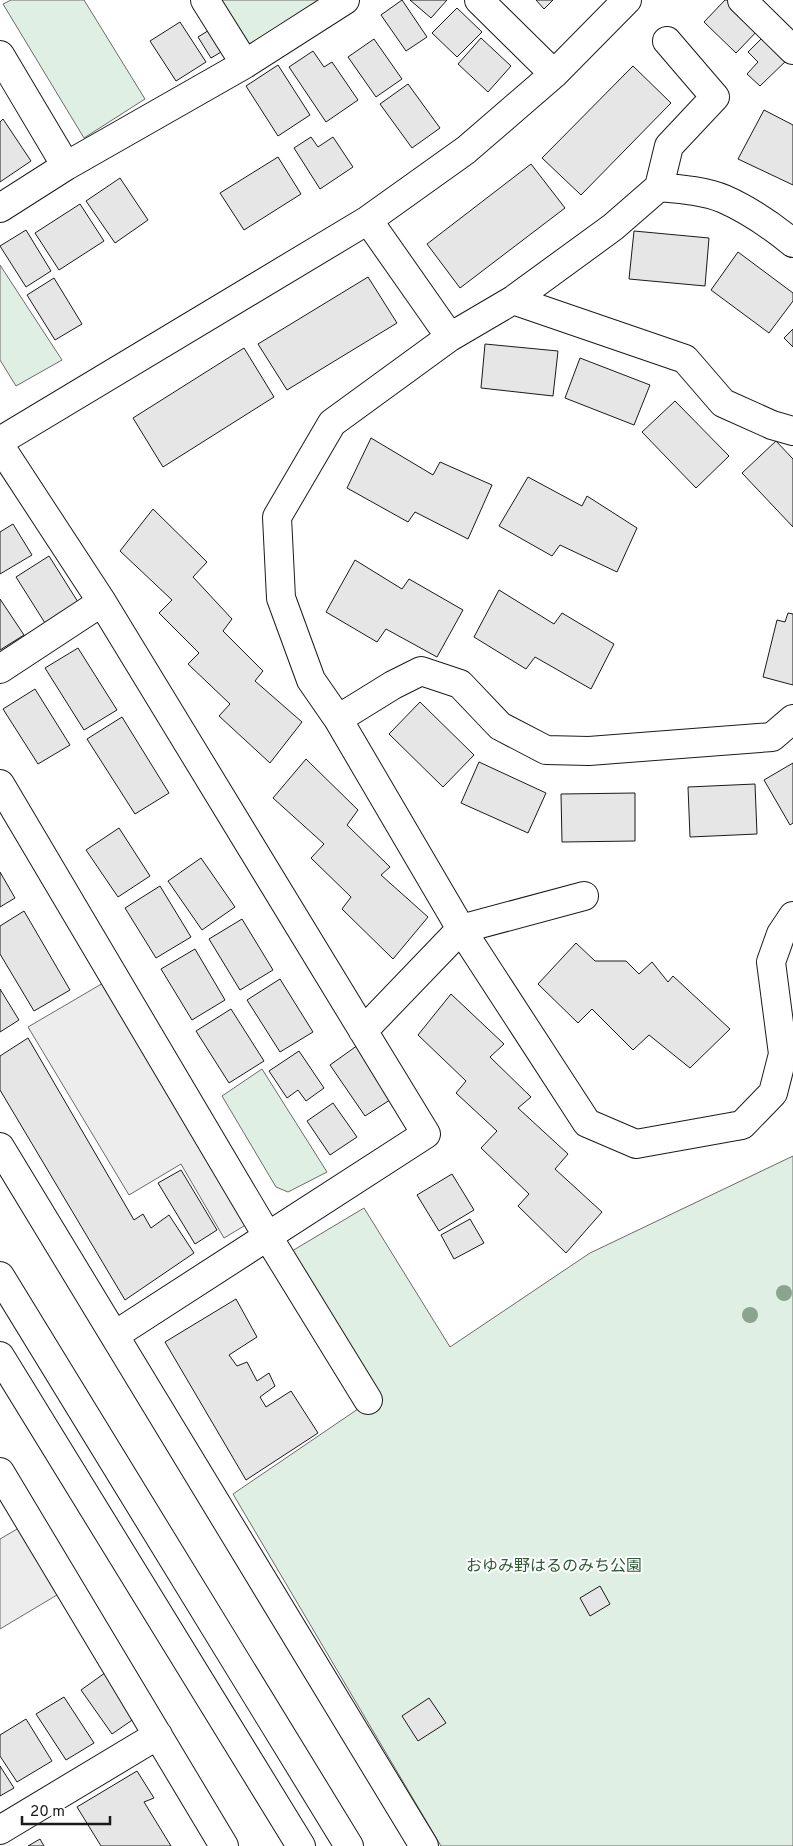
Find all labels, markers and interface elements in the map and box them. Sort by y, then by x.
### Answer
park label: おゆみ野はるのみち公園 [466,1557,642,1577]
scale bar [22,1794,110,1826]
text: 20 m [30,1803,65,1822]

